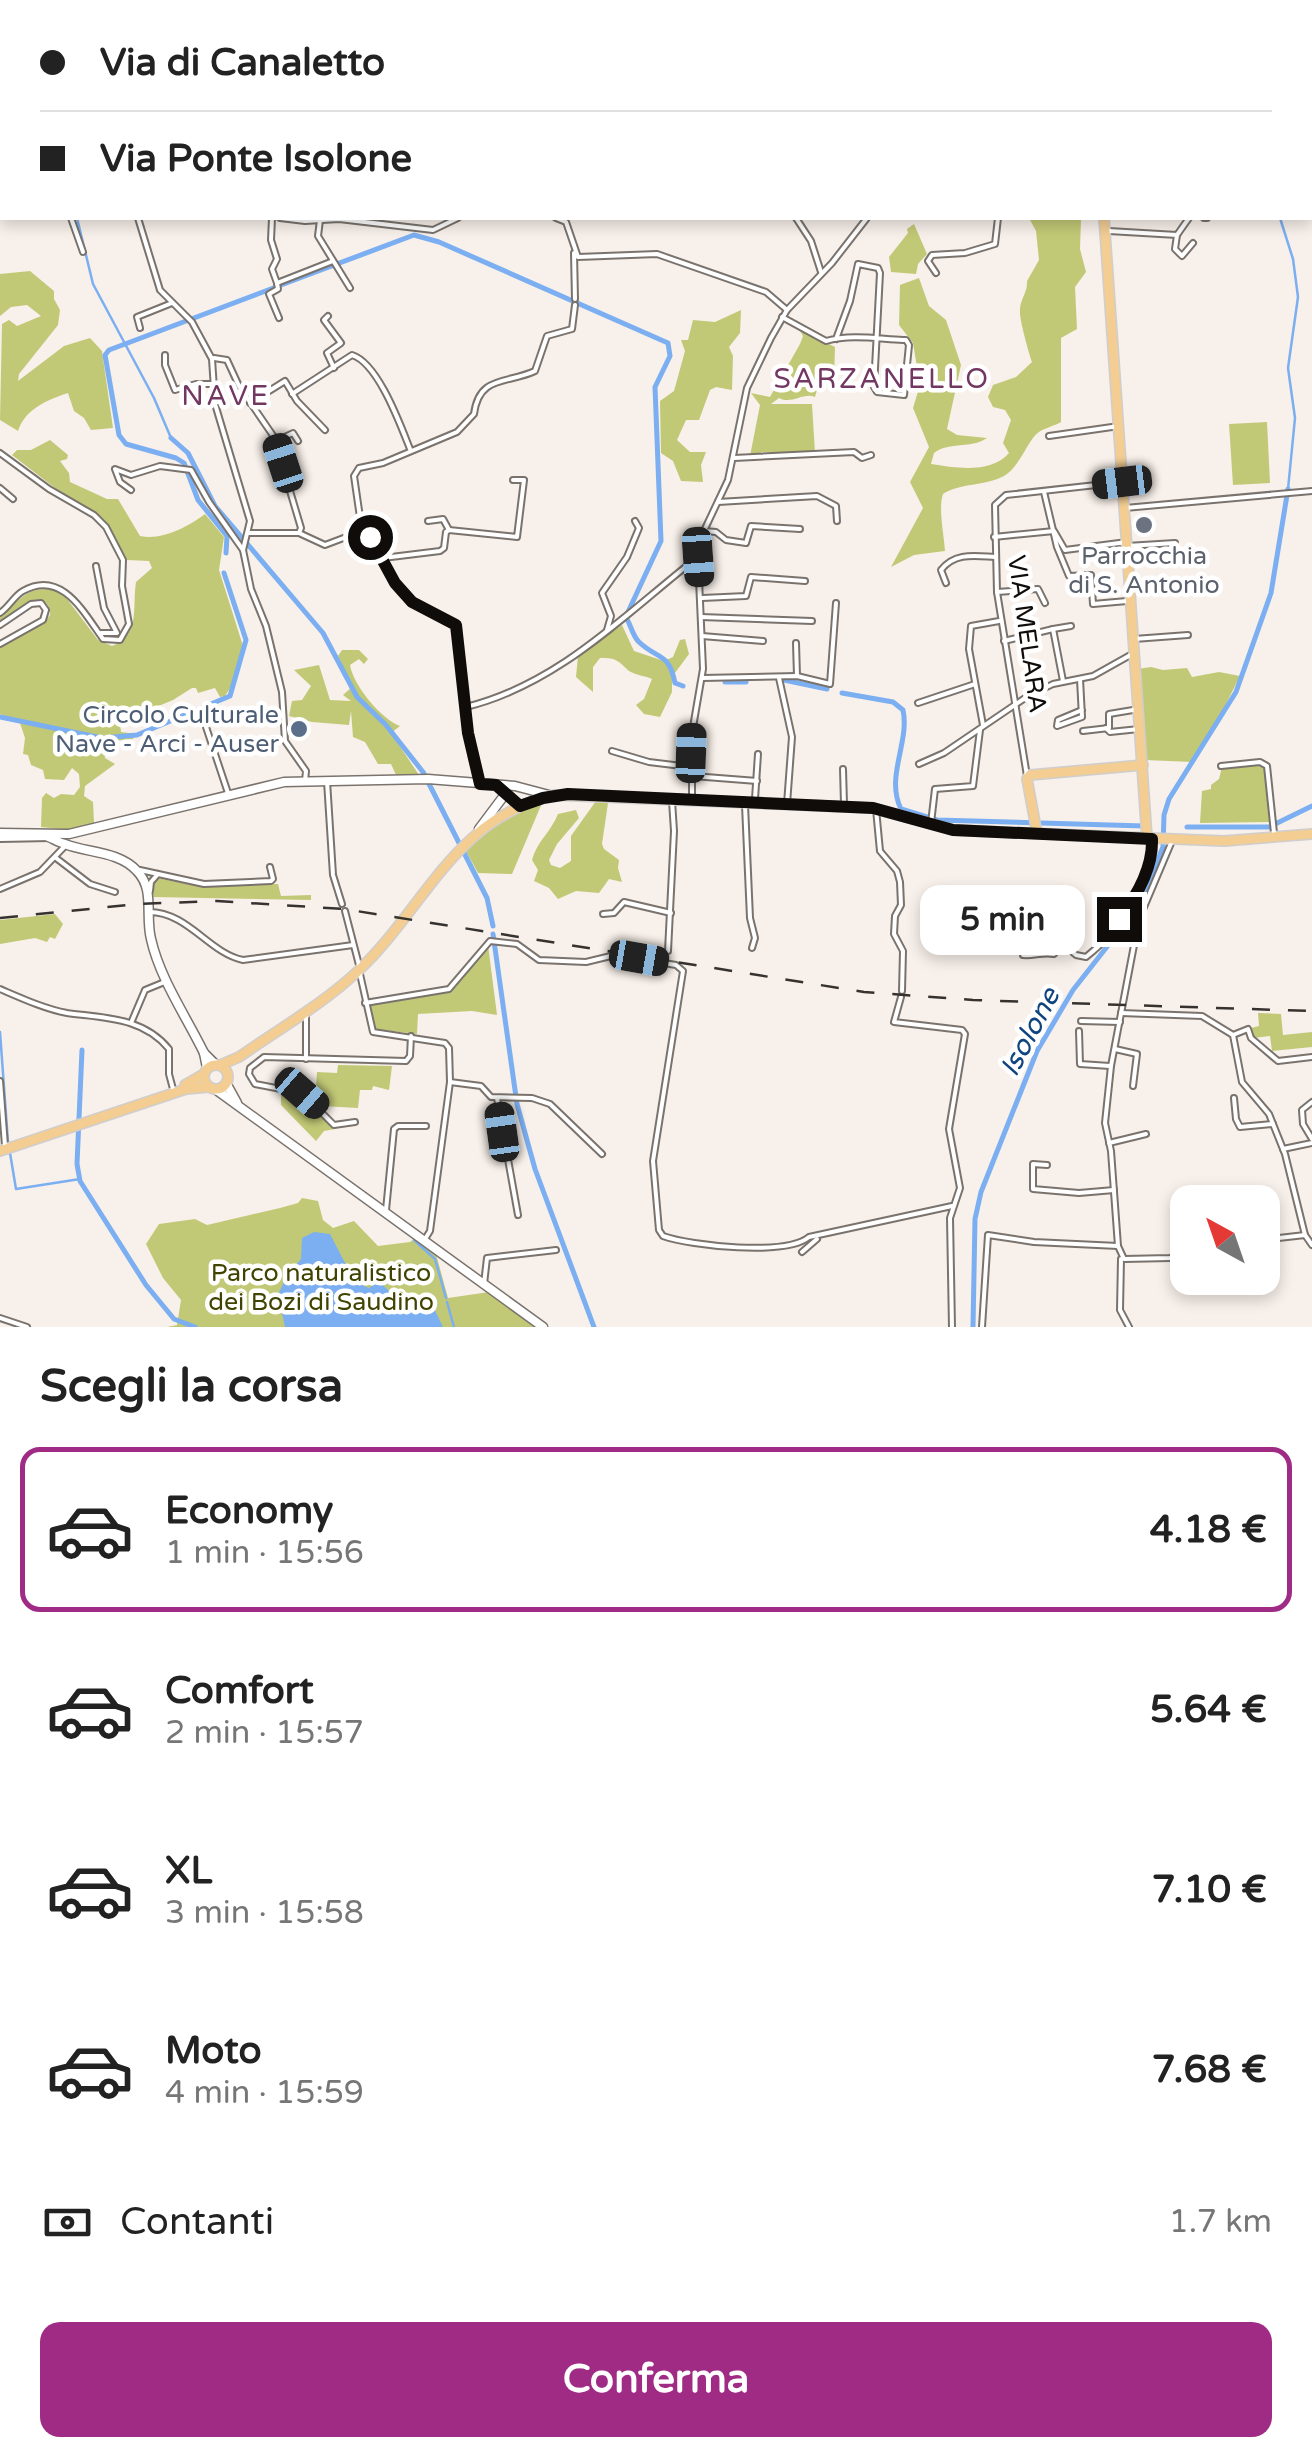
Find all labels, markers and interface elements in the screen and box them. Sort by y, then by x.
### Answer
text: Via di Canaletto [100,40,385,86]
text: Via Ponte Isolone [100,136,412,182]
district label: SARZANELLO [773,362,991,396]
district label: NAVE [181,379,271,413]
car [259,430,307,496]
car [1090,463,1154,501]
marker: Parrocchia di S. Antonio [1133,514,1155,536]
route start [348,515,393,560]
car [681,526,715,588]
place label: Parrocchia di S. Antonio [1068,541,1220,600]
street label: VIA MELARA [1001,553,1053,715]
place label: Circolo Culturale Nave - Arci - Auser [55,700,279,759]
marker: Circolo Culturale Nave - Arci - Auser [288,718,310,740]
car [675,722,707,784]
callout: 5 min [919,884,1084,954]
route end [1097,897,1142,942]
text: 5 min [960,901,1045,939]
car [607,938,671,978]
water label: Isolone [993,980,1068,1082]
car [270,1062,334,1124]
car [483,1100,521,1164]
north arrow [1170,1185,1280,1295]
map controls [1170,1185,1280,1295]
park label: Parco naturalistico dei Bozi di Saudino [208,1258,434,1317]
text: Scegli la corsa [40,1360,343,1414]
icon: car [45,1485,135,1575]
text: Economy [165,1488,333,1534]
text: 4.18 € [1150,1507,1267,1553]
text: 1 min · 15:56 [165,1534,364,1572]
icon: car [45,1665,135,1755]
text: Comfort [165,1668,314,1714]
text: 5.64 € [1150,1687,1267,1733]
text: 2 min · 15:57 [165,1714,364,1752]
icon: car [45,1845,135,1935]
text: XL [165,1848,212,1894]
text: 7.10 € [1152,1867,1267,1913]
text: 3 min · 15:58 [165,1894,364,1932]
icon: car [45,2025,135,2115]
text: Moto [165,2028,261,2074]
text: 7.68 € [1152,2047,1267,2093]
text: 4 min · 15:59 [165,2074,364,2112]
icon: cash [40,2195,95,2250]
text: Contanti [120,2199,274,2245]
text: 1.7 km [1169,2203,1272,2241]
button: Conferma [40,2322,1272,2437]

